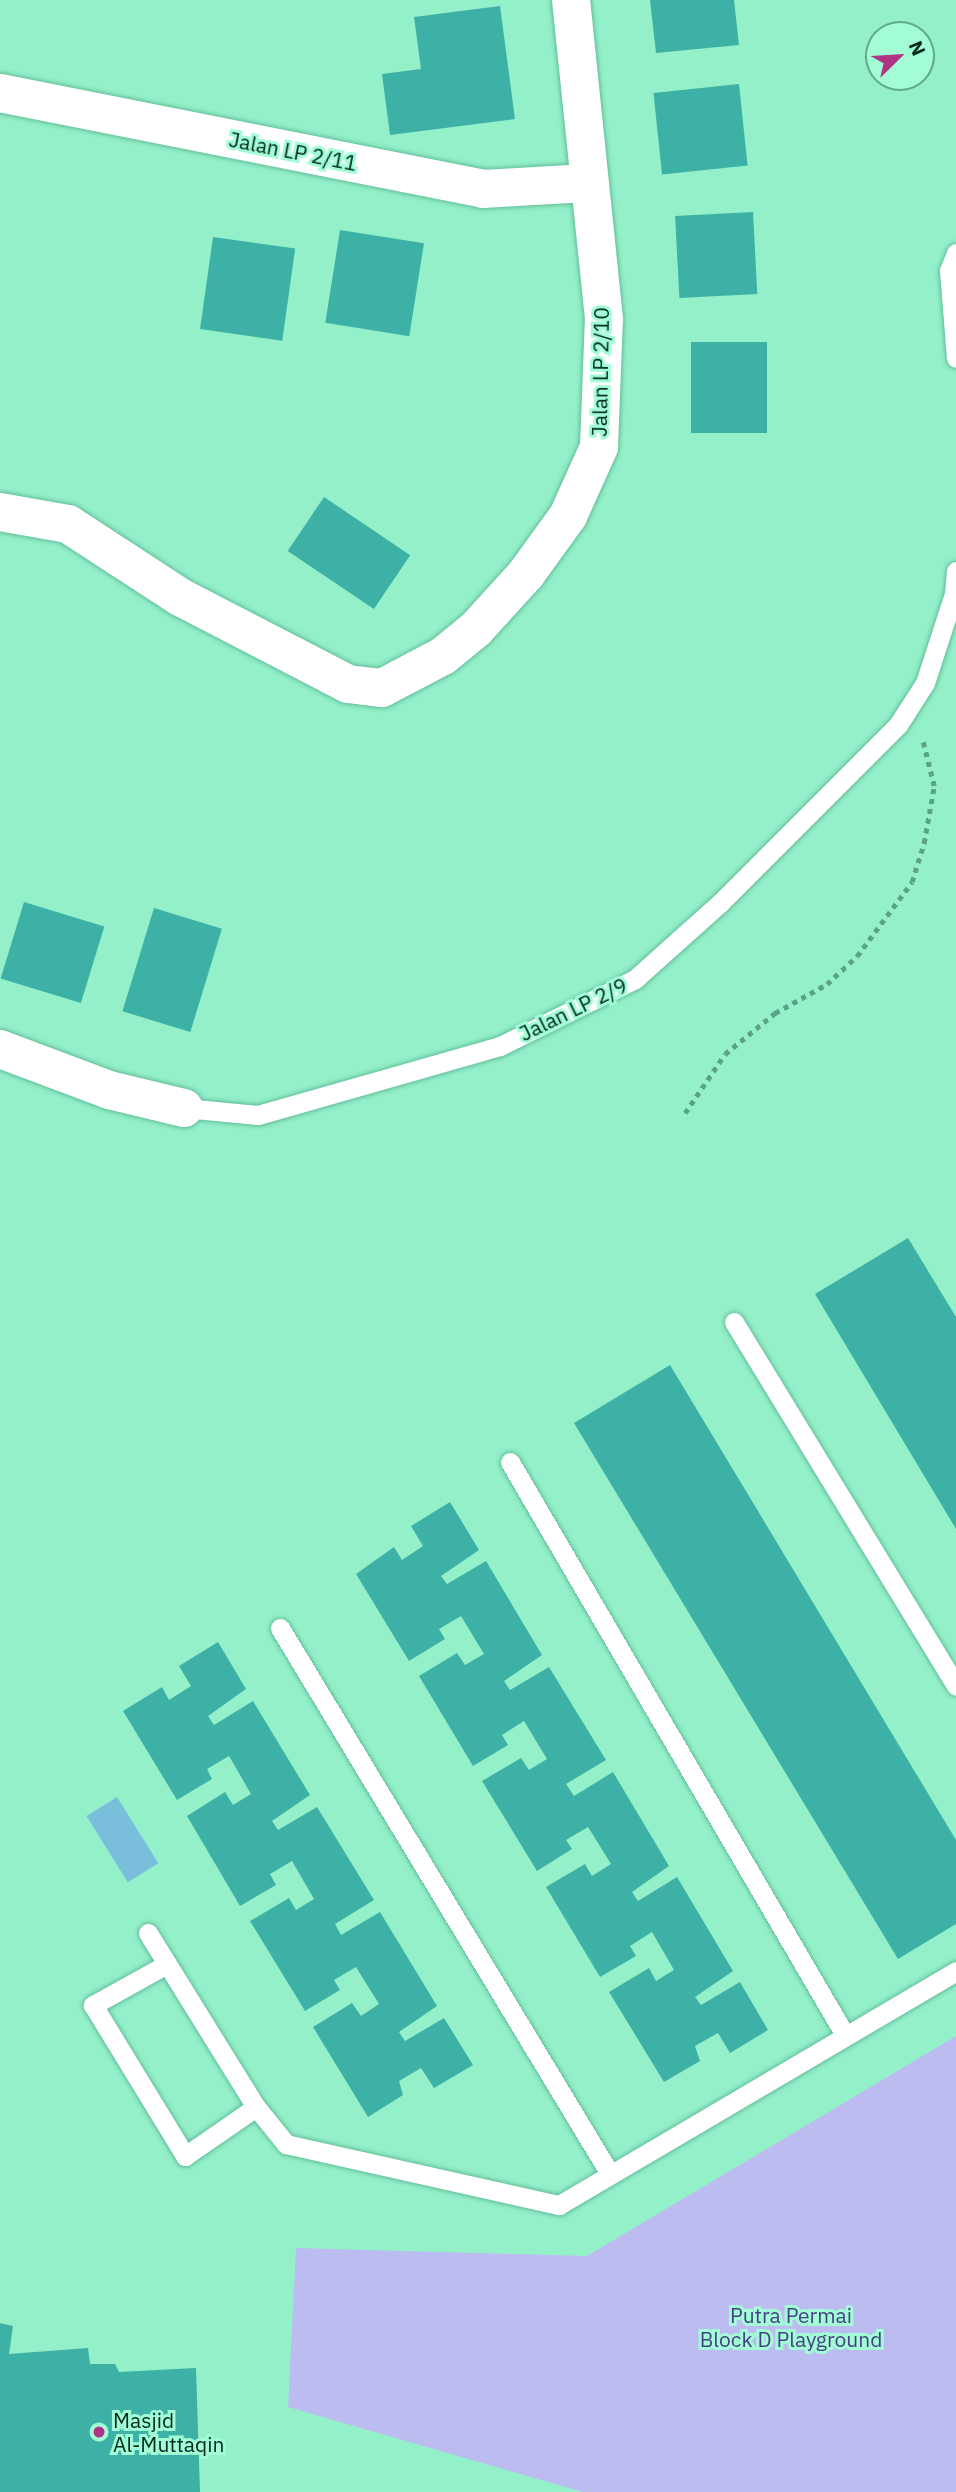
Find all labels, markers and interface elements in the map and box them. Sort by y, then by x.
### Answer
north arrow [865,21,935,91]
text: N [904,37,931,59]
street label: Jalan LP 2/11 [227,126,359,176]
street label: Jalan LP 2/10 [586,307,614,437]
street label: Jalan LP 2/9 [515,972,631,1046]
park label: Putra Permai Block D Playground [700,2302,882,2352]
place label: Masjid Al-Muttaqin [113,2407,224,2457]
marker: Masjid Al-Muttaqin [91,2424,107,2440]

